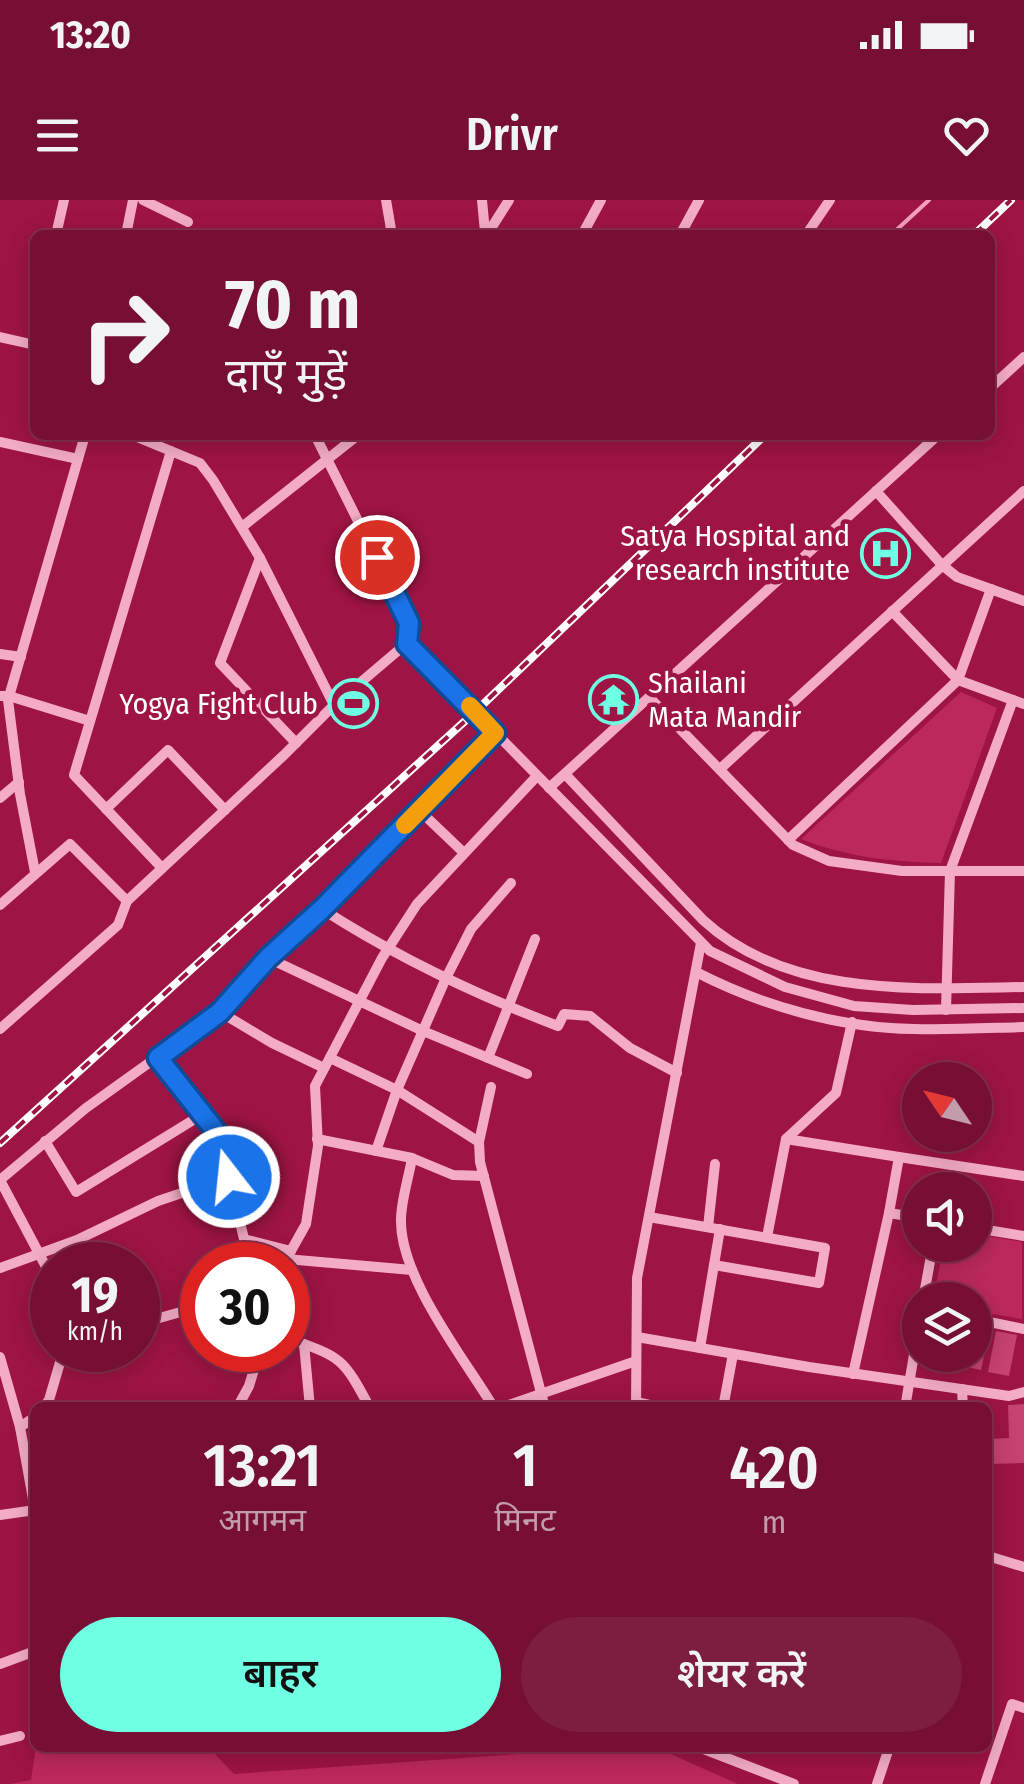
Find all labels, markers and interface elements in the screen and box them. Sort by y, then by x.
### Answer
text: 13:20 [50,12,131,58]
icon: menu [30,108,85,163]
text: Drivr [466,108,558,162]
icon: heart [939,108,994,163]
text: 70 m [225,263,360,347]
icon: right [60,270,190,400]
text: दाएँ मुड़ें [225,348,347,402]
pin [335,515,420,600]
place label: Satya Hospital and research institute [620,518,850,588]
hospital icon: Satya Hospital and research institute [859,527,911,579]
icon: arrive [350,530,405,585]
place label: Shailani Mata Mandir [648,665,802,735]
temple icon: Shailani Mata Mandir [587,674,639,726]
sports icon: Yogya Fight Club [327,678,379,730]
place label: Yogya Fight Club [119,686,318,722]
north arrow [902,1062,992,1152]
map controls [902,1062,992,1372]
position arrow [177,1125,281,1229]
button: sound [902,1172,992,1262]
speed limit sign: 30 [180,1242,310,1372]
text: 19 [71,1265,118,1325]
button: layers [902,1282,992,1372]
text: km/h [67,1317,123,1347]
text: 13:21 [203,1430,321,1502]
text: 1 [513,1430,538,1502]
text: 420 [729,1432,819,1504]
text: आगमन [218,1501,306,1539]
text: मिनट [495,1501,556,1539]
text: m [762,1503,786,1541]
button: बाहर [60,1617,501,1732]
button: शेयर करें [521,1617,962,1732]

